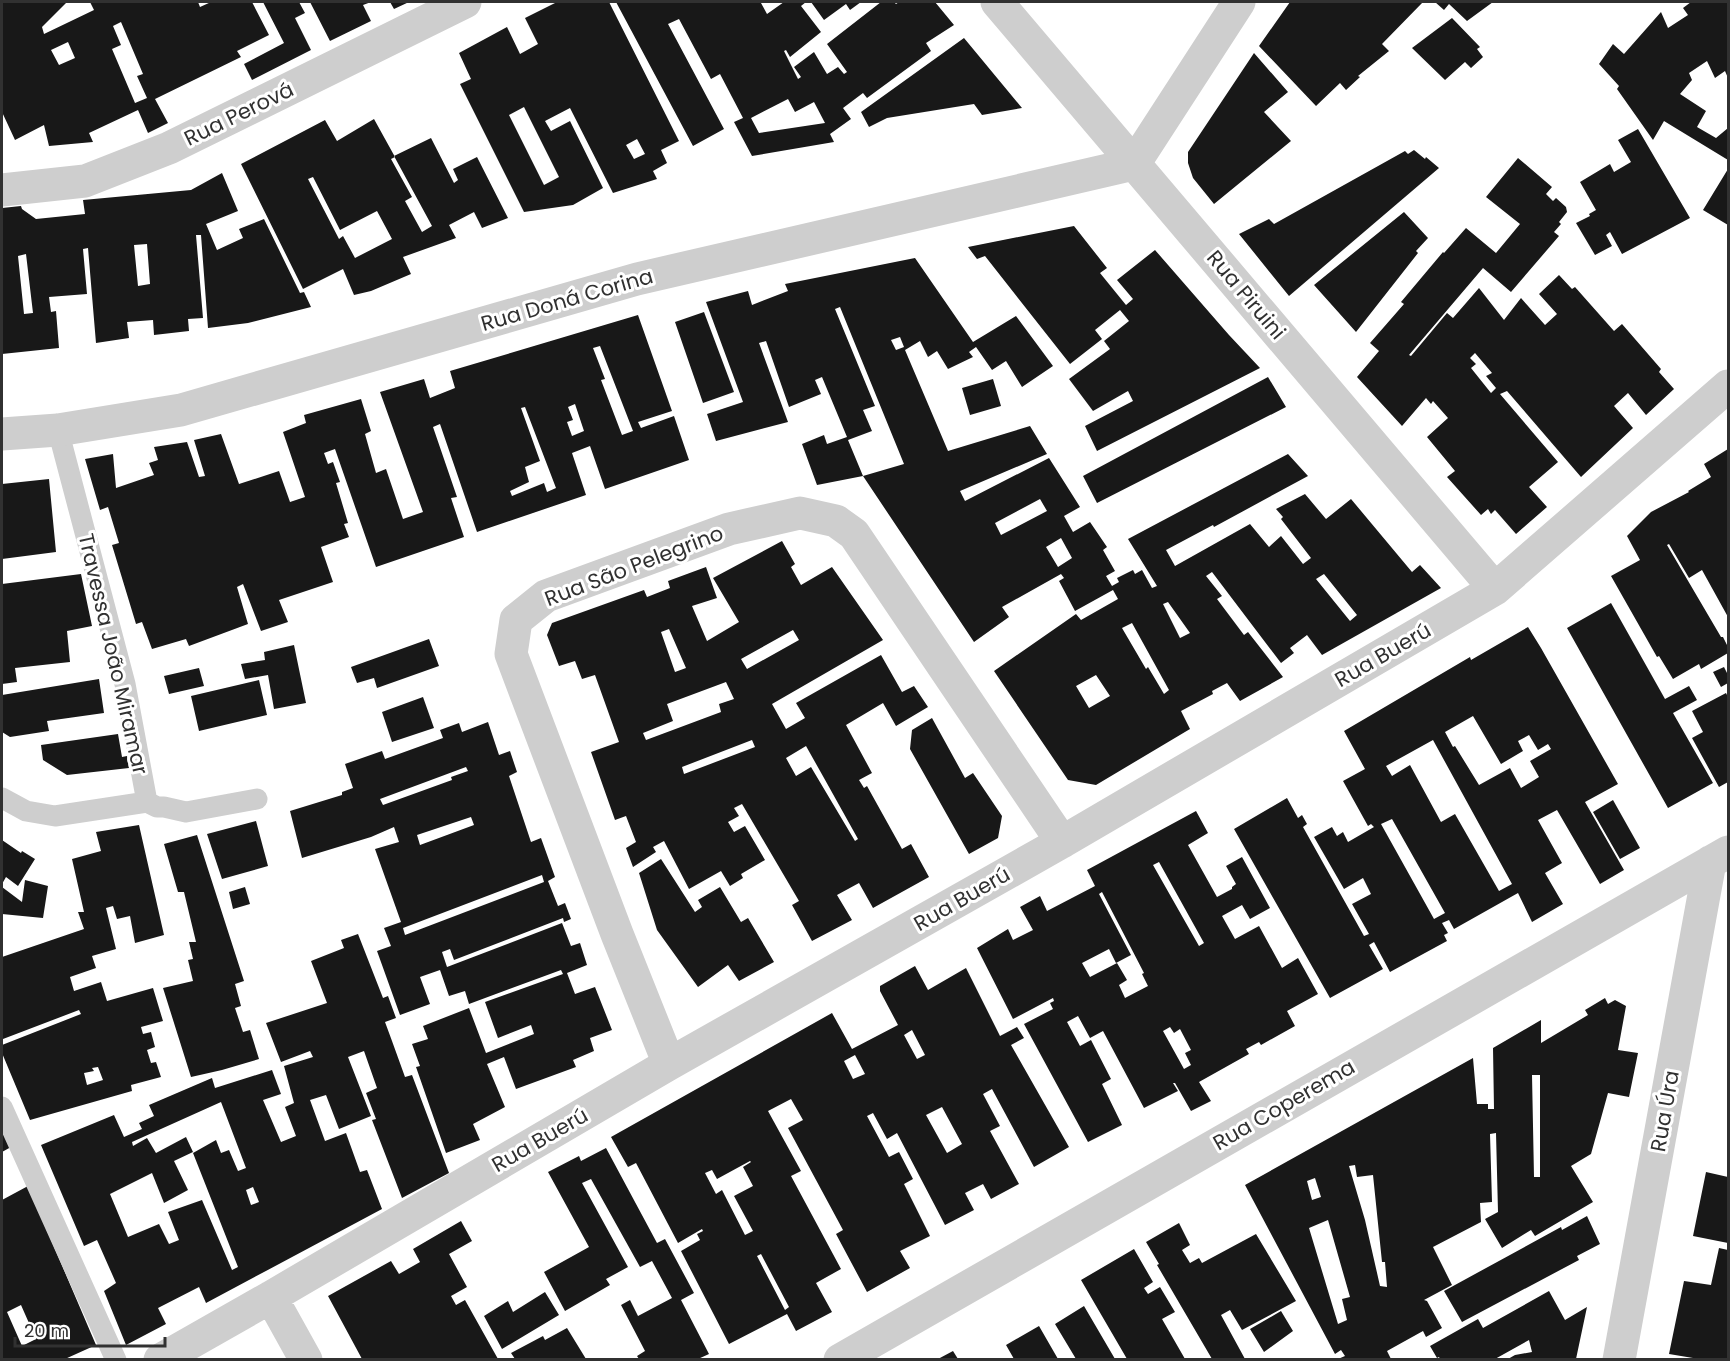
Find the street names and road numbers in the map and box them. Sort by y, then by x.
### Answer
street label: Rua Perová [179,75,298,153]
street label: Rua Piruini [1200,244,1292,346]
street label: Rua Doná Corina [477,261,656,338]
street label: Rua São Pelegrino [540,518,727,613]
street label: Travessa João Miramar [72,530,155,777]
street label: Rua Buerú [1329,615,1436,694]
street label: Rua Buerú [908,859,1015,938]
street label: Rua Coperema [1207,1052,1360,1157]
street label: Rua Úra [1643,1068,1686,1154]
street label: Rua Buerú [486,1100,593,1179]

